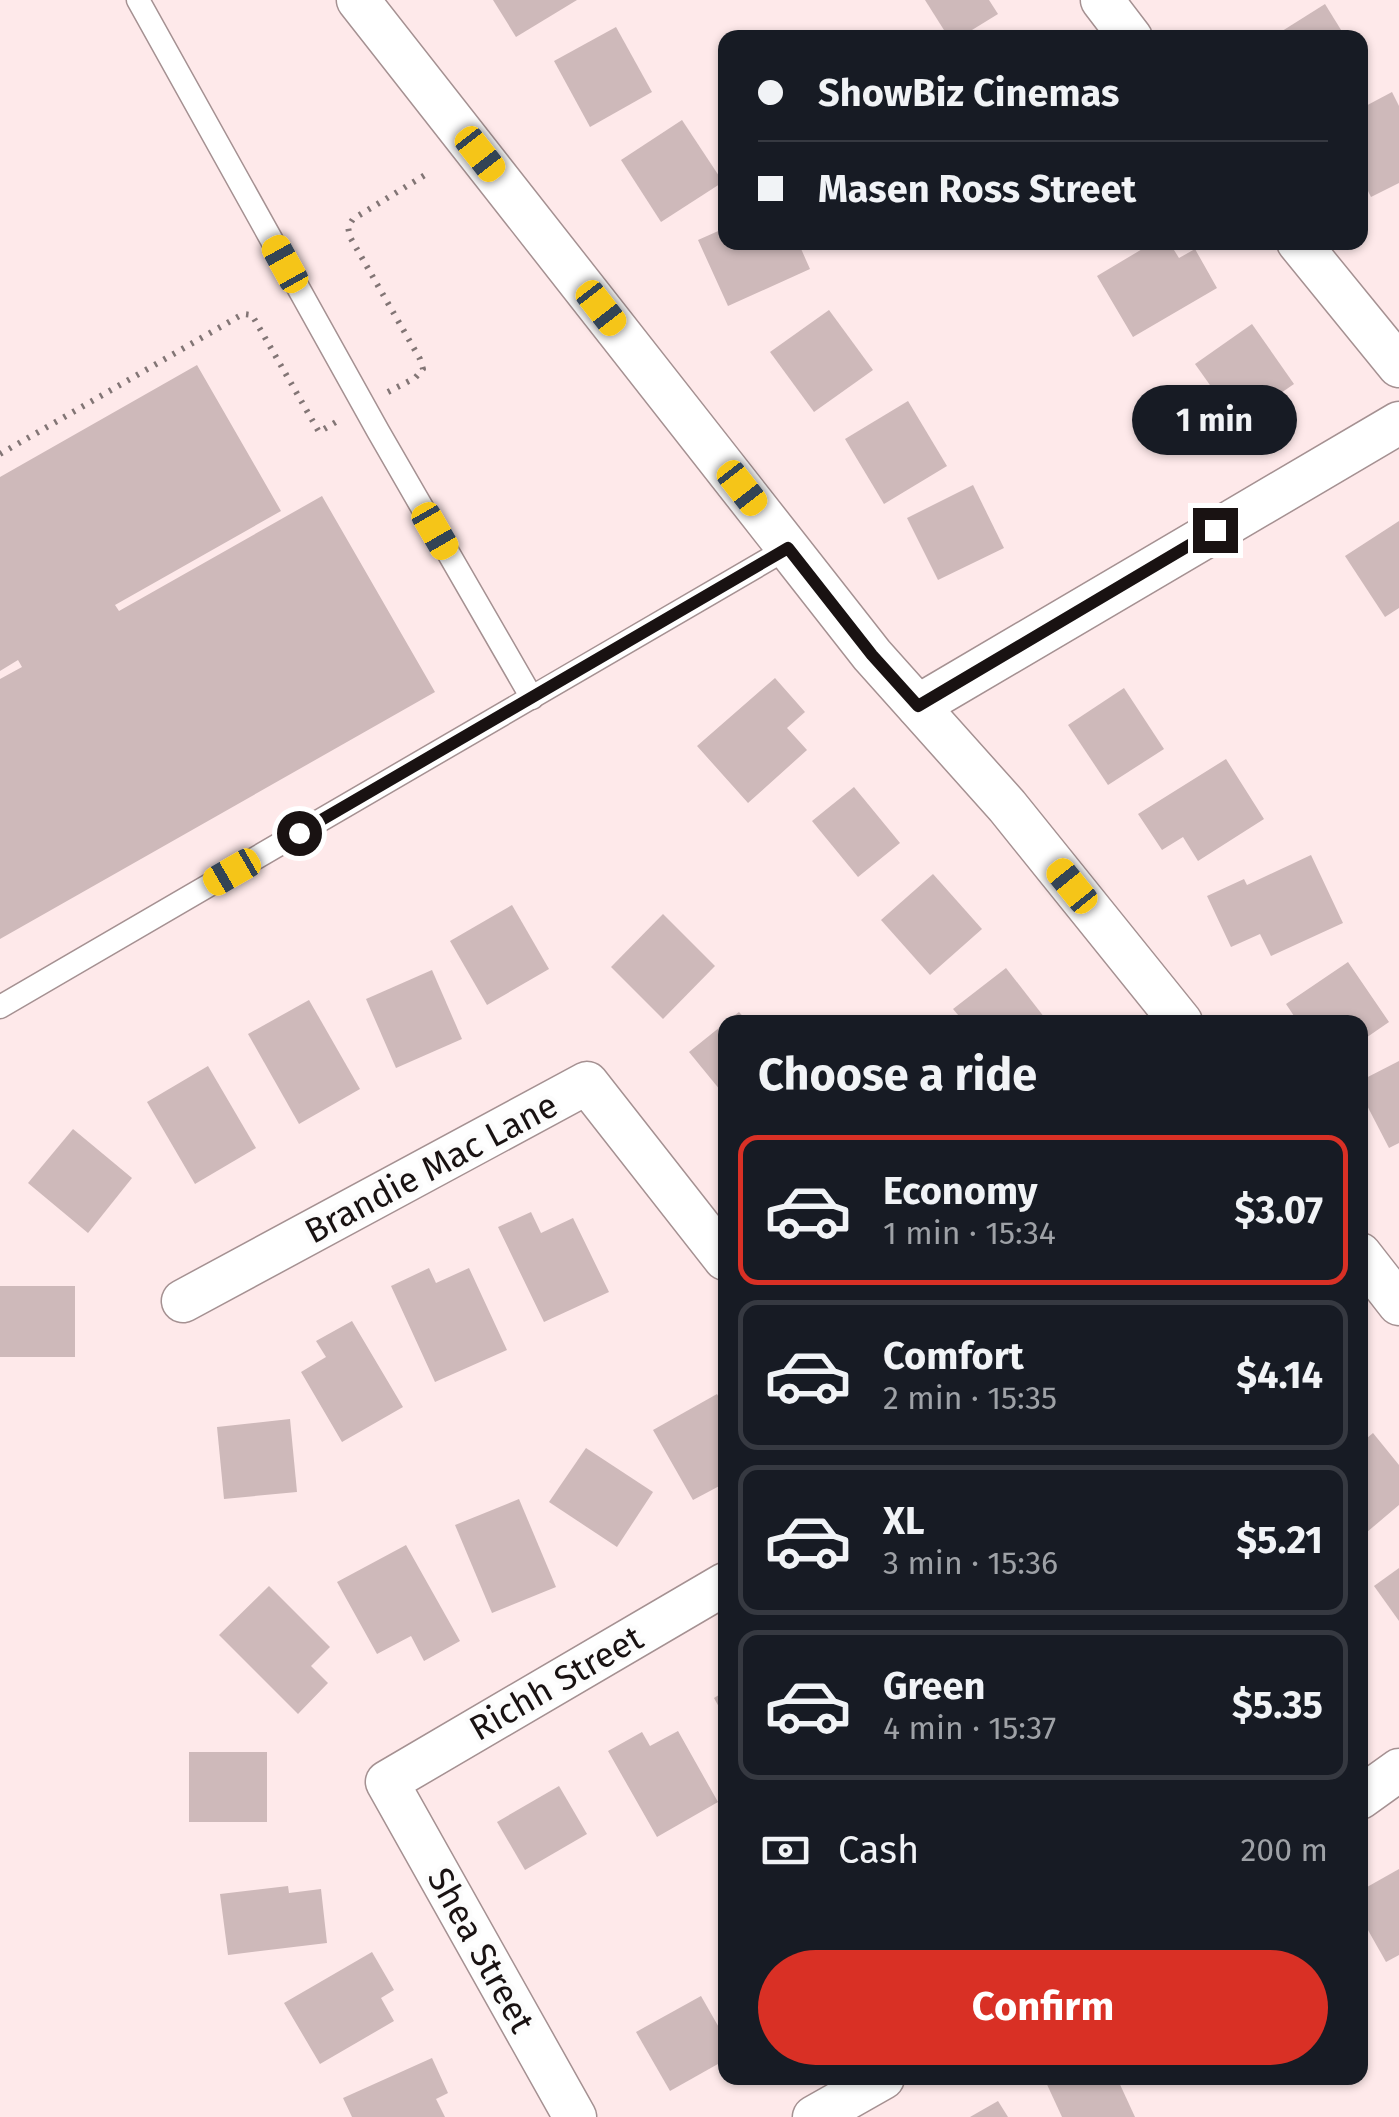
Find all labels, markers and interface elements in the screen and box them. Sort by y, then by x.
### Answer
text: ShowBiz Cinemas [818,70,1119,116]
car [450,121,510,187]
text: Masen Ross Street [818,166,1136,212]
car [257,230,313,298]
car [571,275,631,341]
callout: 1 min [1132,385,1298,455]
text: 1 min [1176,401,1253,439]
car [712,455,772,521]
car [407,498,463,564]
route end [1193,508,1238,553]
route start [277,811,322,856]
car [199,844,265,900]
car [1041,853,1103,919]
text: Choose a ride [758,1048,1037,1102]
street label: Brandie Mac Lane [297,1084,565,1252]
icon: car [763,1165,853,1255]
text: Economy [883,1168,1038,1214]
text: $3.07 [1235,1187,1323,1233]
text: 1 min · 15:34 [883,1214,1056,1252]
icon: car [763,1330,853,1420]
text: Comfort [883,1333,1024,1379]
text: $4.14 [1236,1352,1323,1398]
text: 2 min · 15:35 [883,1379,1057,1417]
icon: car [763,1495,853,1585]
text: XL [883,1498,925,1544]
text: $5.21 [1236,1517,1323,1563]
text: 3 min · 15:36 [883,1544,1058,1582]
street label: Richh Street [462,1616,650,1749]
icon: car [763,1660,853,1750]
text: Green [883,1663,986,1709]
text: $5.35 [1232,1682,1323,1728]
text: 4 min · 15:37 [883,1709,1056,1747]
icon: cash [758,1823,813,1878]
text: Cash [838,1827,919,1873]
text: 200 m [1241,1831,1328,1869]
street label: Shea Street [419,1860,544,2040]
button: Confirm [758,1950,1328,2065]

